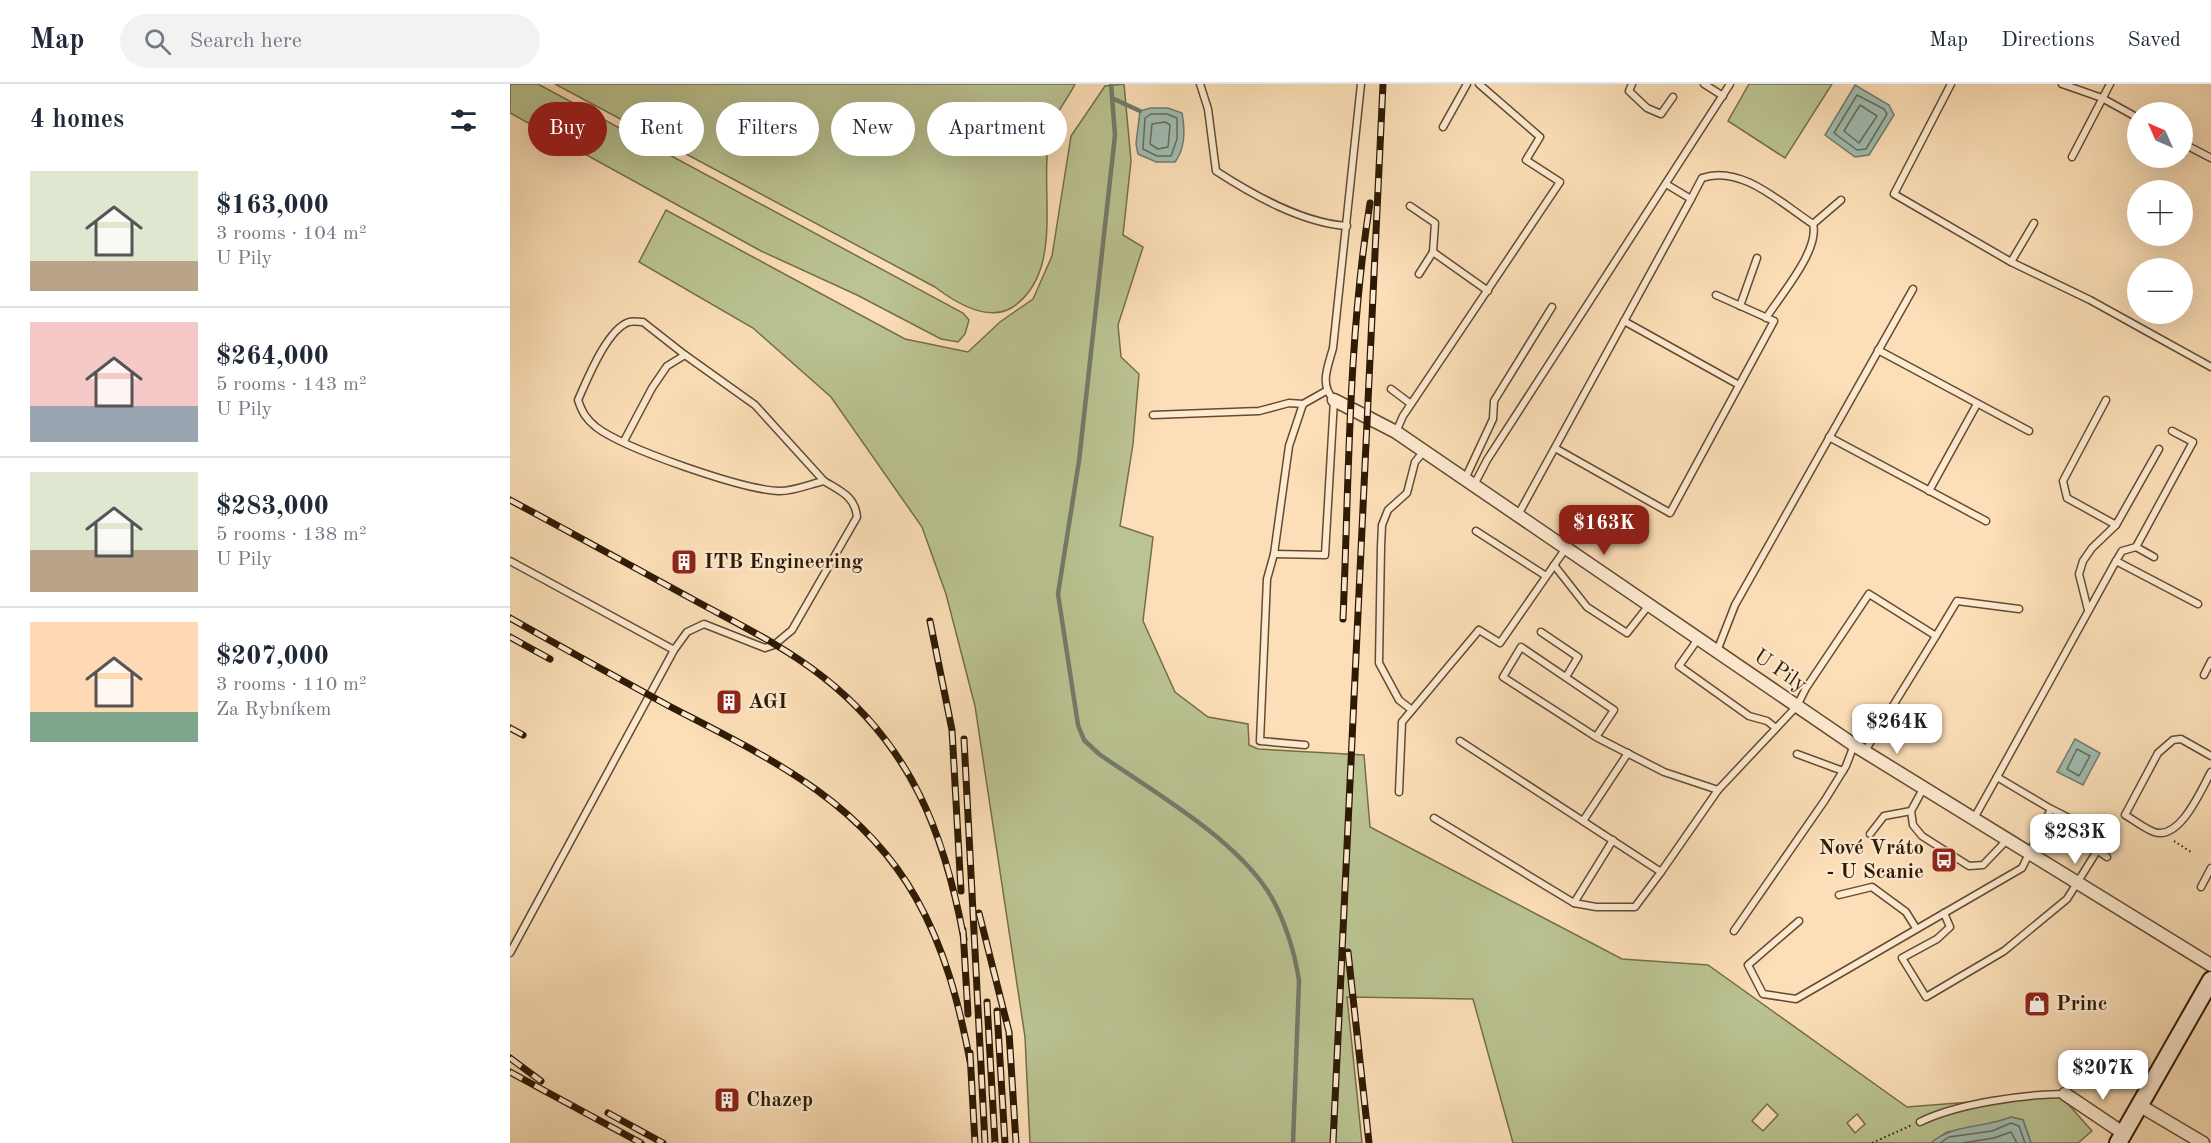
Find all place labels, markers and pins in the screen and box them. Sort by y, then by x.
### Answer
pin: $163K [1562,505,1646,556]
building icon: ITB Engineering [669,547,699,577]
place label: ITB Engineering [704,552,864,573]
building icon: AGI [714,687,744,717]
place label: AGI [748,692,787,713]
pin: $264K [1855,704,1939,755]
pin: $283K [2033,814,2117,865]
place label: Nové Vráto - U Scanie [1819,838,1924,883]
bus stop icon: Nové Vráto - U Scanie [1929,845,1959,875]
shop icon: Princ [2022,989,2052,1019]
place label: Princ [2056,994,2108,1015]
pin: $207K [2061,1050,2145,1101]
building icon: Chazep [712,1085,742,1115]
place label: Chazep [746,1090,813,1111]

